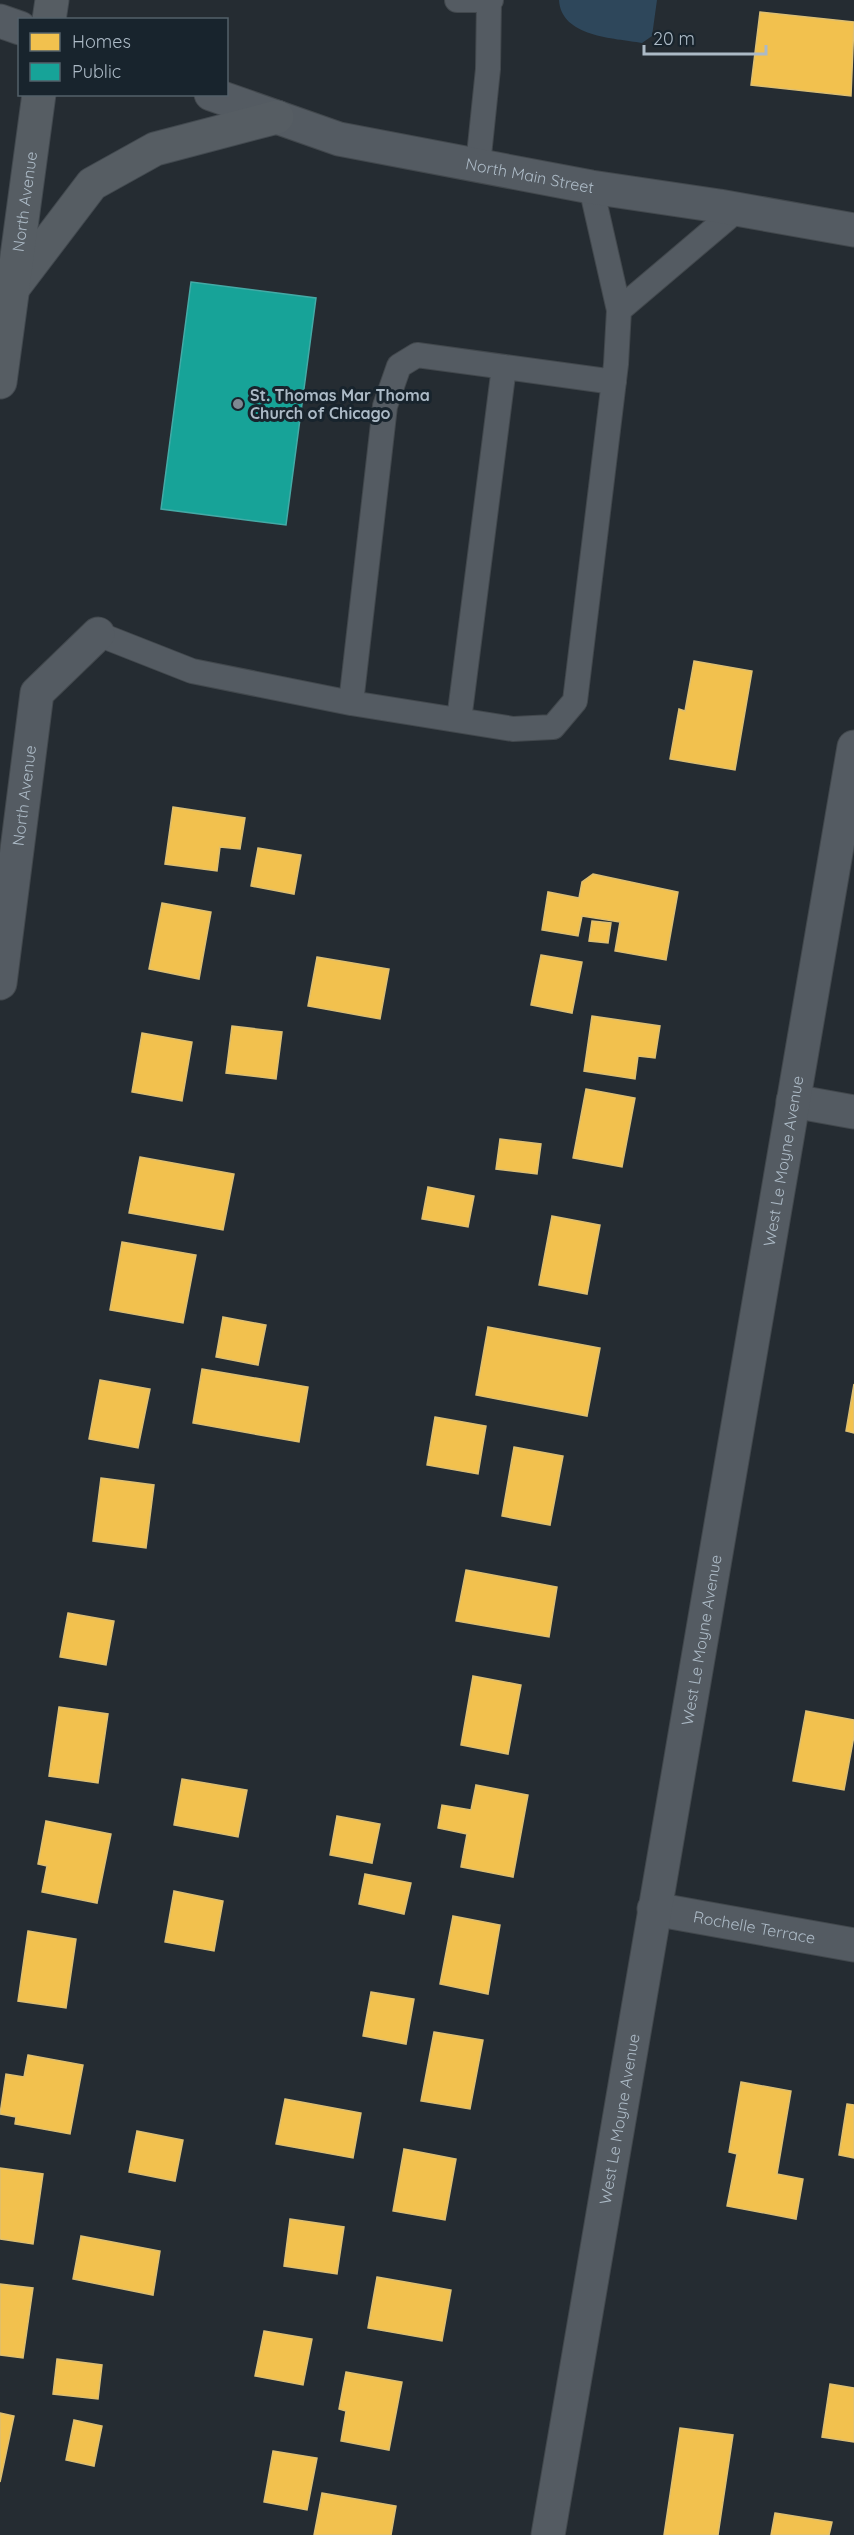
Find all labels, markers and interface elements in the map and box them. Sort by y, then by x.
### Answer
legend [18,18,228,96]
scale bar [644,18,766,56]
text: 20 m [653,27,695,50]
text: Homes [72,30,131,53]
text: Public [72,60,121,83]
street label: North Avenue [8,150,41,253]
street label: North Main Street [464,153,595,197]
place label: St. Thomas Mar Thoma Church of Chicago [250,385,430,423]
marker: St. Thomas Mar Thoma Church of Chicago [231,397,245,411]
street label: North Avenue [8,744,40,847]
street label: West Le Moyne Avenue [759,1074,808,1248]
street label: West Le Moyne Avenue [677,1553,726,1727]
street label: Rochelle Terrace [692,1906,817,1948]
street label: West Le Moyne Avenue [595,2032,644,2206]

